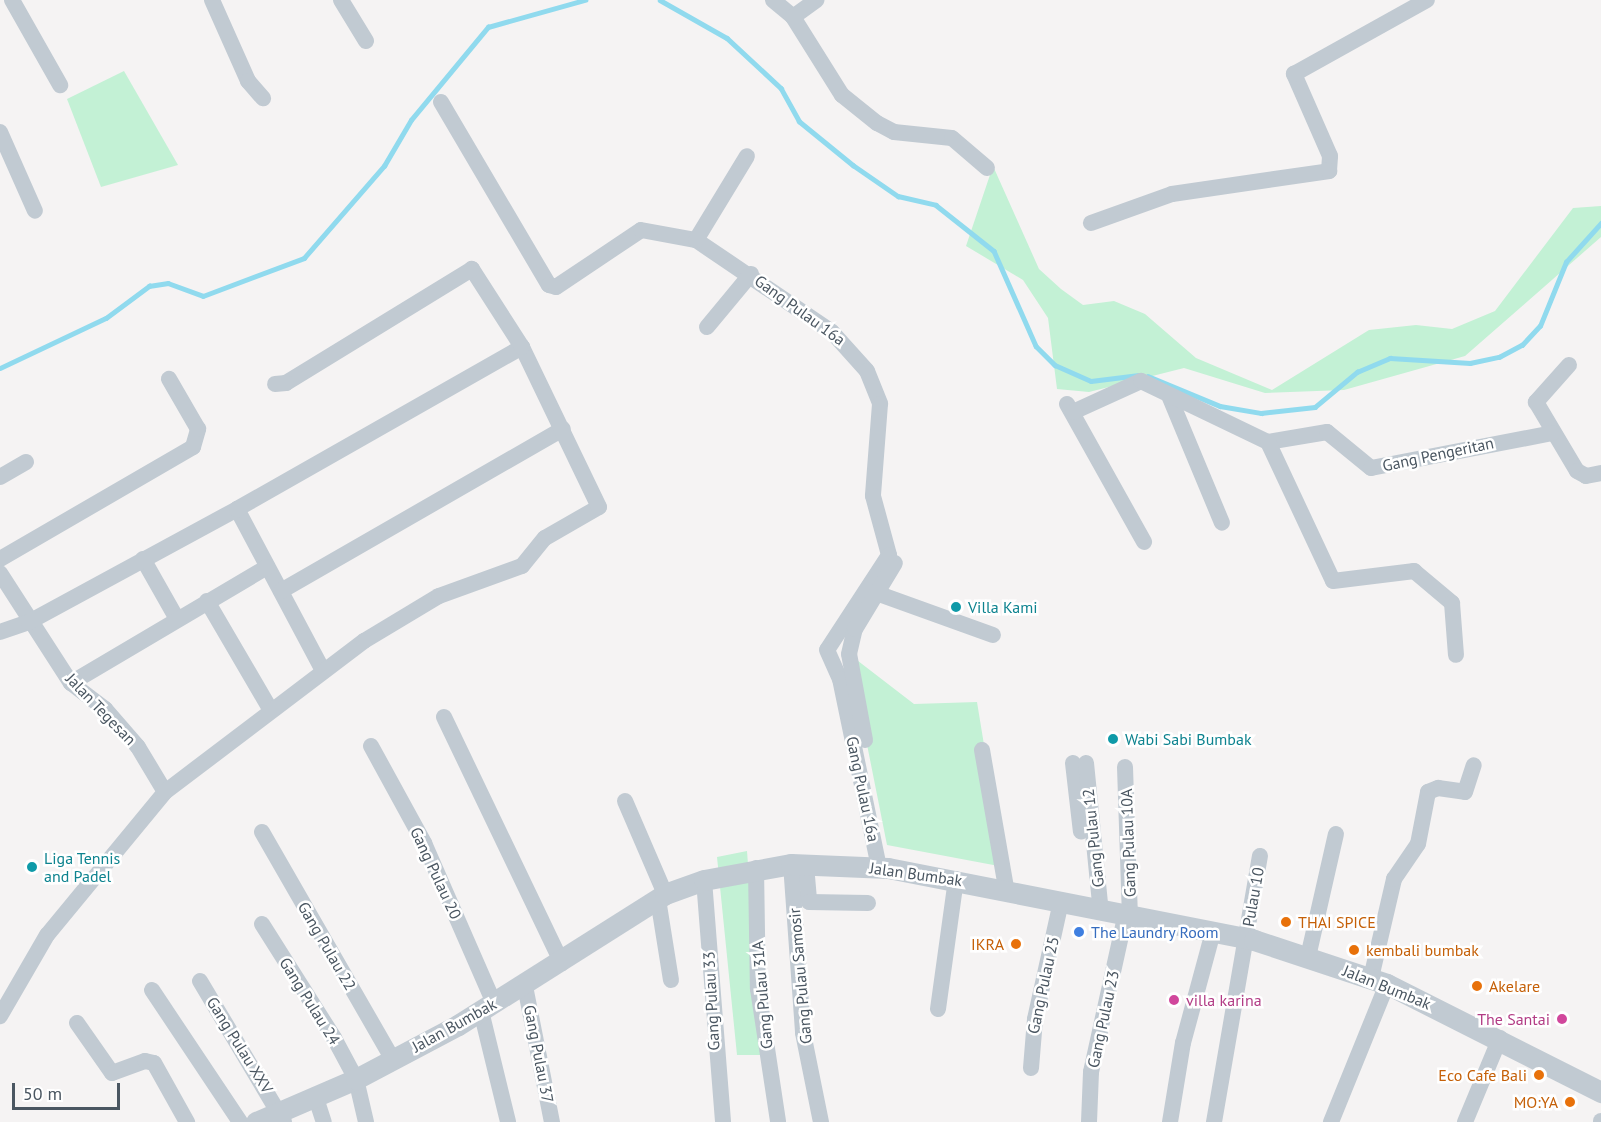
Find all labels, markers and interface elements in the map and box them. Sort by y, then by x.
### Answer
street label: Gang Pulau 16a [751,271,849,349]
street label: Gang Pengeritan [1381,433,1495,475]
place label: Villa Kami [968,597,1037,617]
marker: Villa Kami [949,600,963,614]
street label: Jalan Tegesan [62,669,140,749]
place label: Wabi Sabi Bumbak [1125,729,1252,749]
marker: Wabi Sabi Bumbak [1106,732,1120,746]
street label: Gang Pulau 16a [842,735,884,843]
street label: Gang Pulau 12 [1078,788,1108,888]
street label: Gang Pulau 10A [1117,788,1139,898]
street label: Gang Pulau 20 [406,824,466,922]
place label: Liga Tennis and Padel [44,848,121,886]
street label: Jalan Bumbak [868,858,964,890]
marker: Liga Tennis and Padel [25,860,39,874]
street label: Pulau 10 [1238,866,1268,928]
street label: Gang Pulau 22 [294,898,360,994]
street label: Gang Pulau Samosir [784,907,816,1045]
place label: THAI SPICE [1298,912,1376,932]
marker: THAI SPICE [1279,915,1293,929]
place label: The Laundry Room [1091,922,1219,942]
marker: The Laundry Room [1072,925,1086,939]
place label: IKRA [971,934,1004,954]
street label: Gang Pulau 25 [1023,934,1063,1036]
marker: IKRA [1009,937,1023,951]
street label: Gang Pulau 31A [748,940,776,1050]
place label: kembali bumbak [1366,940,1479,960]
marker: kembali bumbak [1347,943,1361,957]
street label: Gang Pulau 33 [699,951,723,1051]
street label: Gang Pulau 24 [276,954,344,1048]
street label: Jalan Bumbak [1340,961,1434,1013]
street label: Gang Pulau 23 [1083,968,1123,1070]
place label: Akelare [1489,976,1540,996]
marker: Akelare [1470,979,1484,993]
place label: villa karina [1186,990,1262,1010]
street label: Gang Pulau XXV [203,993,277,1097]
marker: villa karina [1167,993,1181,1007]
street label: Jalan Bumbak [408,994,500,1056]
street label: Gang Pulau 37 [520,1003,558,1105]
place label: The Santai [1477,1009,1550,1029]
marker: The Santai [1555,1012,1569,1026]
place label: Eco Cafe Bali [1438,1065,1527,1085]
marker: Eco Cafe Bali [1532,1068,1546,1082]
scale bar [15,1071,123,1109]
text: 50 m [23,1082,62,1105]
place label: MO:YA [1514,1092,1558,1112]
marker: MO:YA [1563,1095,1577,1109]

